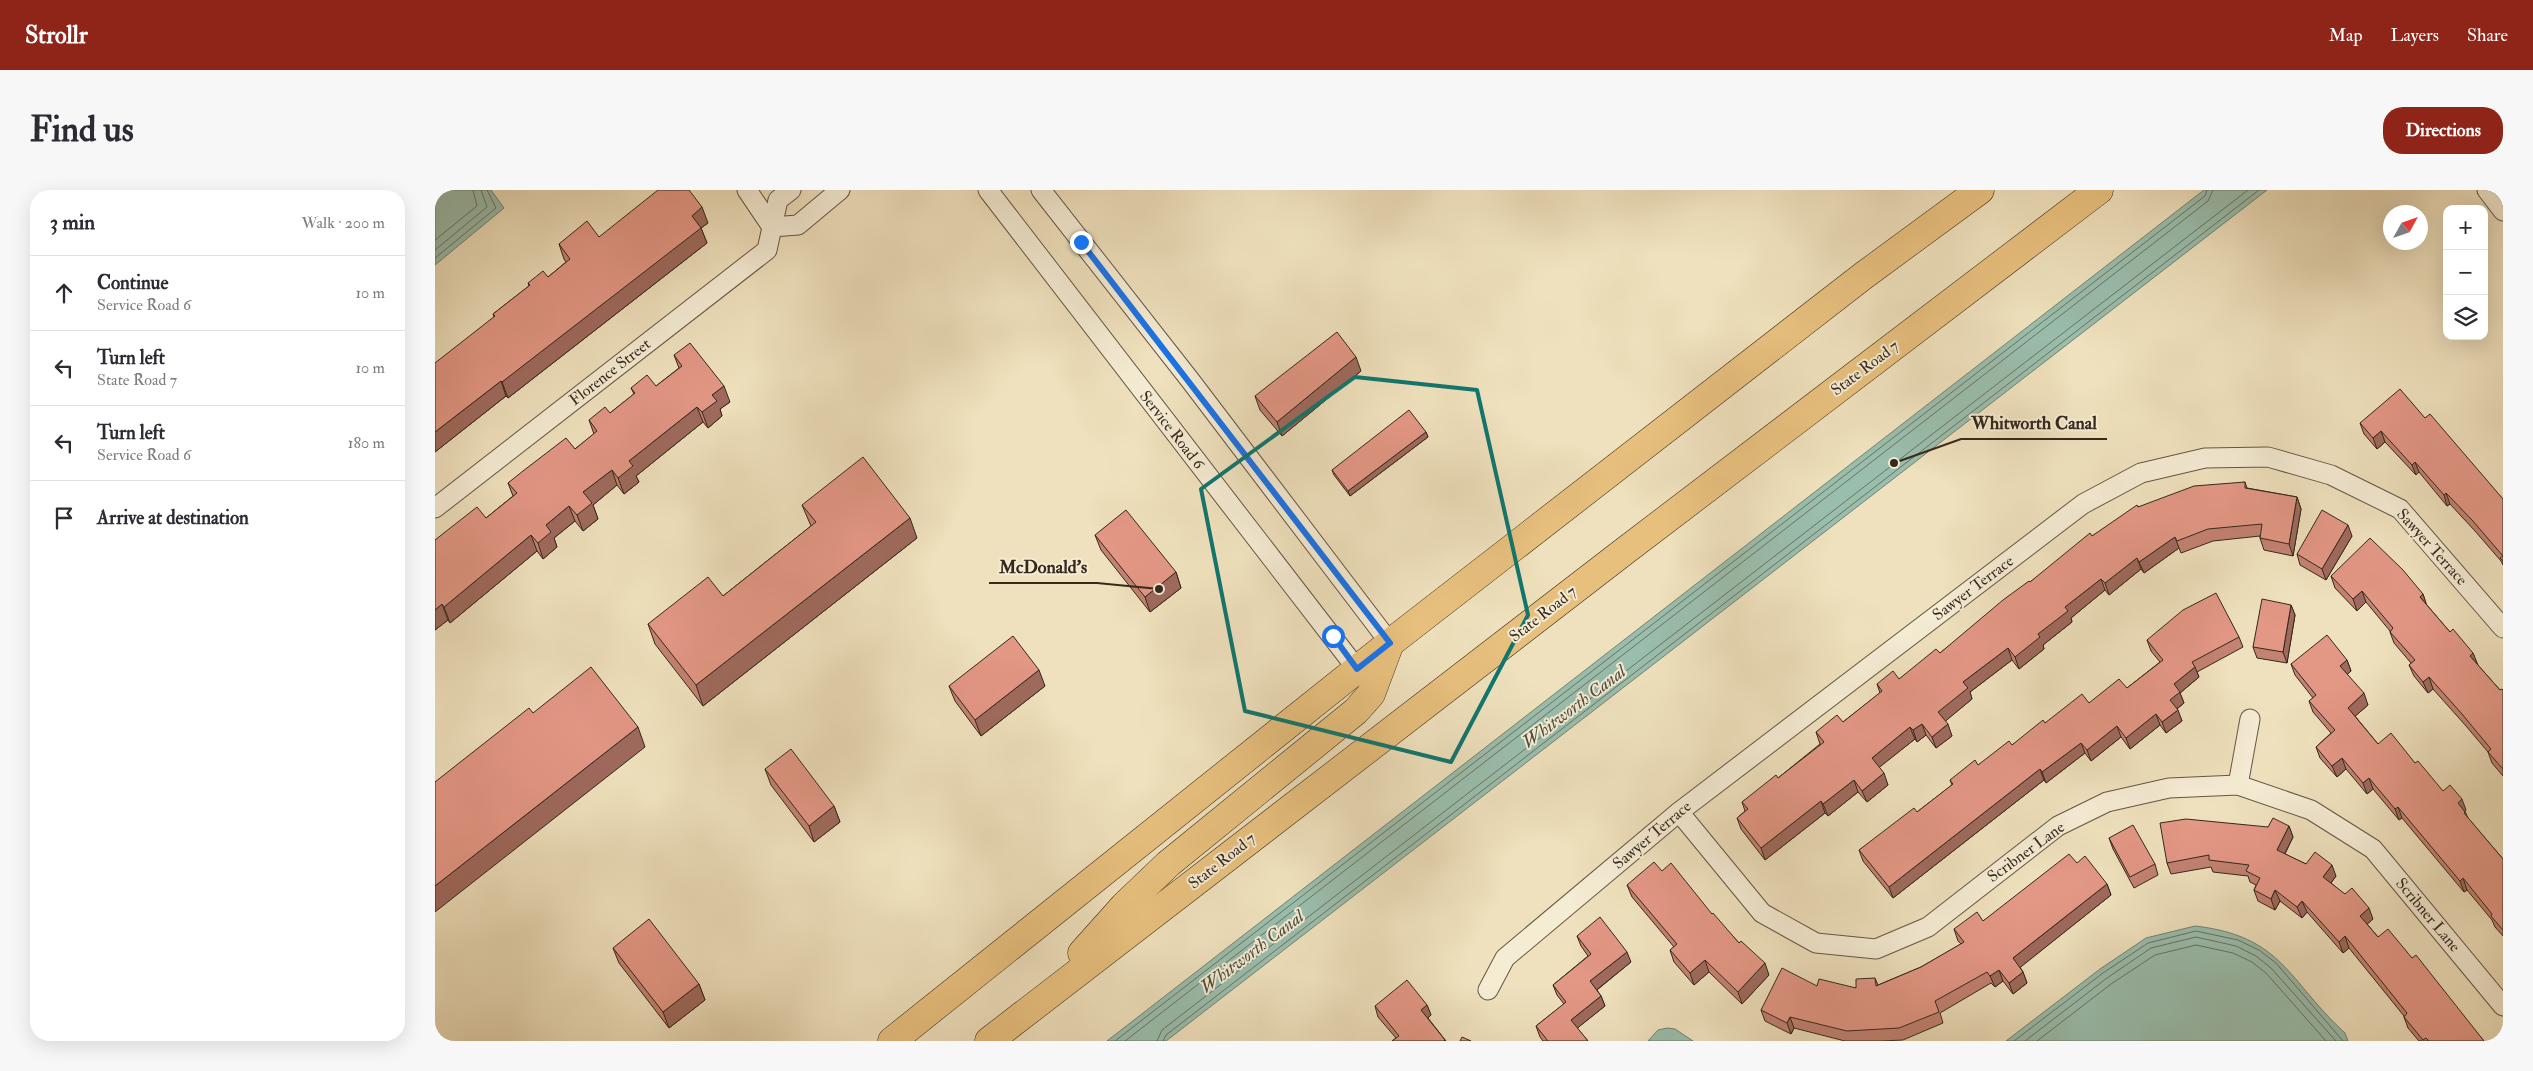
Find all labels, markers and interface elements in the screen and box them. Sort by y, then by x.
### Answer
text: Strollr [25,20,88,51]
text: Map [2329,24,2363,47]
text: Layers [2391,24,2439,47]
text: Share [2467,24,2508,47]
button: Directions [2383,107,2503,154]
text: Find us [30,108,134,152]
north arrow [2383,205,2428,250]
map controls [2443,205,2488,340]
button: + [2443,205,2488,250]
text: 3 min [50,209,95,236]
text: Walk · 200 m [302,213,385,233]
route end [1070,231,1093,254]
button: − [2443,250,2488,295]
text: Continue [97,271,168,295]
icon: ahead [50,279,78,307]
text: 10 m [355,283,385,303]
text: Service Road 6 [97,295,191,315]
button: layers [2443,295,2488,340]
street label: Florence Street [565,334,655,410]
street label: State Road 7 [1827,336,1904,400]
text: Turn left [97,346,165,370]
icon: left [50,354,78,382]
text: 10 m [355,358,385,378]
text: State Road 7 [97,370,177,390]
street label: Service Road 6 [1135,387,1209,474]
callout: Whitworth Canal [1961,406,2107,439]
text: Whitworth Canal [1970,412,2097,435]
text: Turn left [97,421,165,445]
icon: left [50,429,78,457]
text: 180 m [348,433,385,453]
text: Service Road 6 [97,445,191,465]
icon: arrive [50,504,78,532]
street label: Sawyer Terrace [2392,505,2472,590]
text: Arrive at destination [97,506,249,530]
callout: McDonald's [989,550,1097,583]
street label: Sawyer Terrace [1929,551,2018,625]
text: McDonald's [998,556,1087,579]
street label: State Road 7 [1505,581,1581,647]
route start [1322,625,1345,648]
water label: Whitworth Canal [1517,659,1632,754]
street label: Sawyer Terrace [1609,796,1696,874]
street label: Scribner Lane [1983,817,2069,887]
street label: State Road 7 [1184,828,1260,894]
street label: Scribner Lane [2391,874,2465,956]
water label: Whitworth Canal [1195,904,1310,999]

